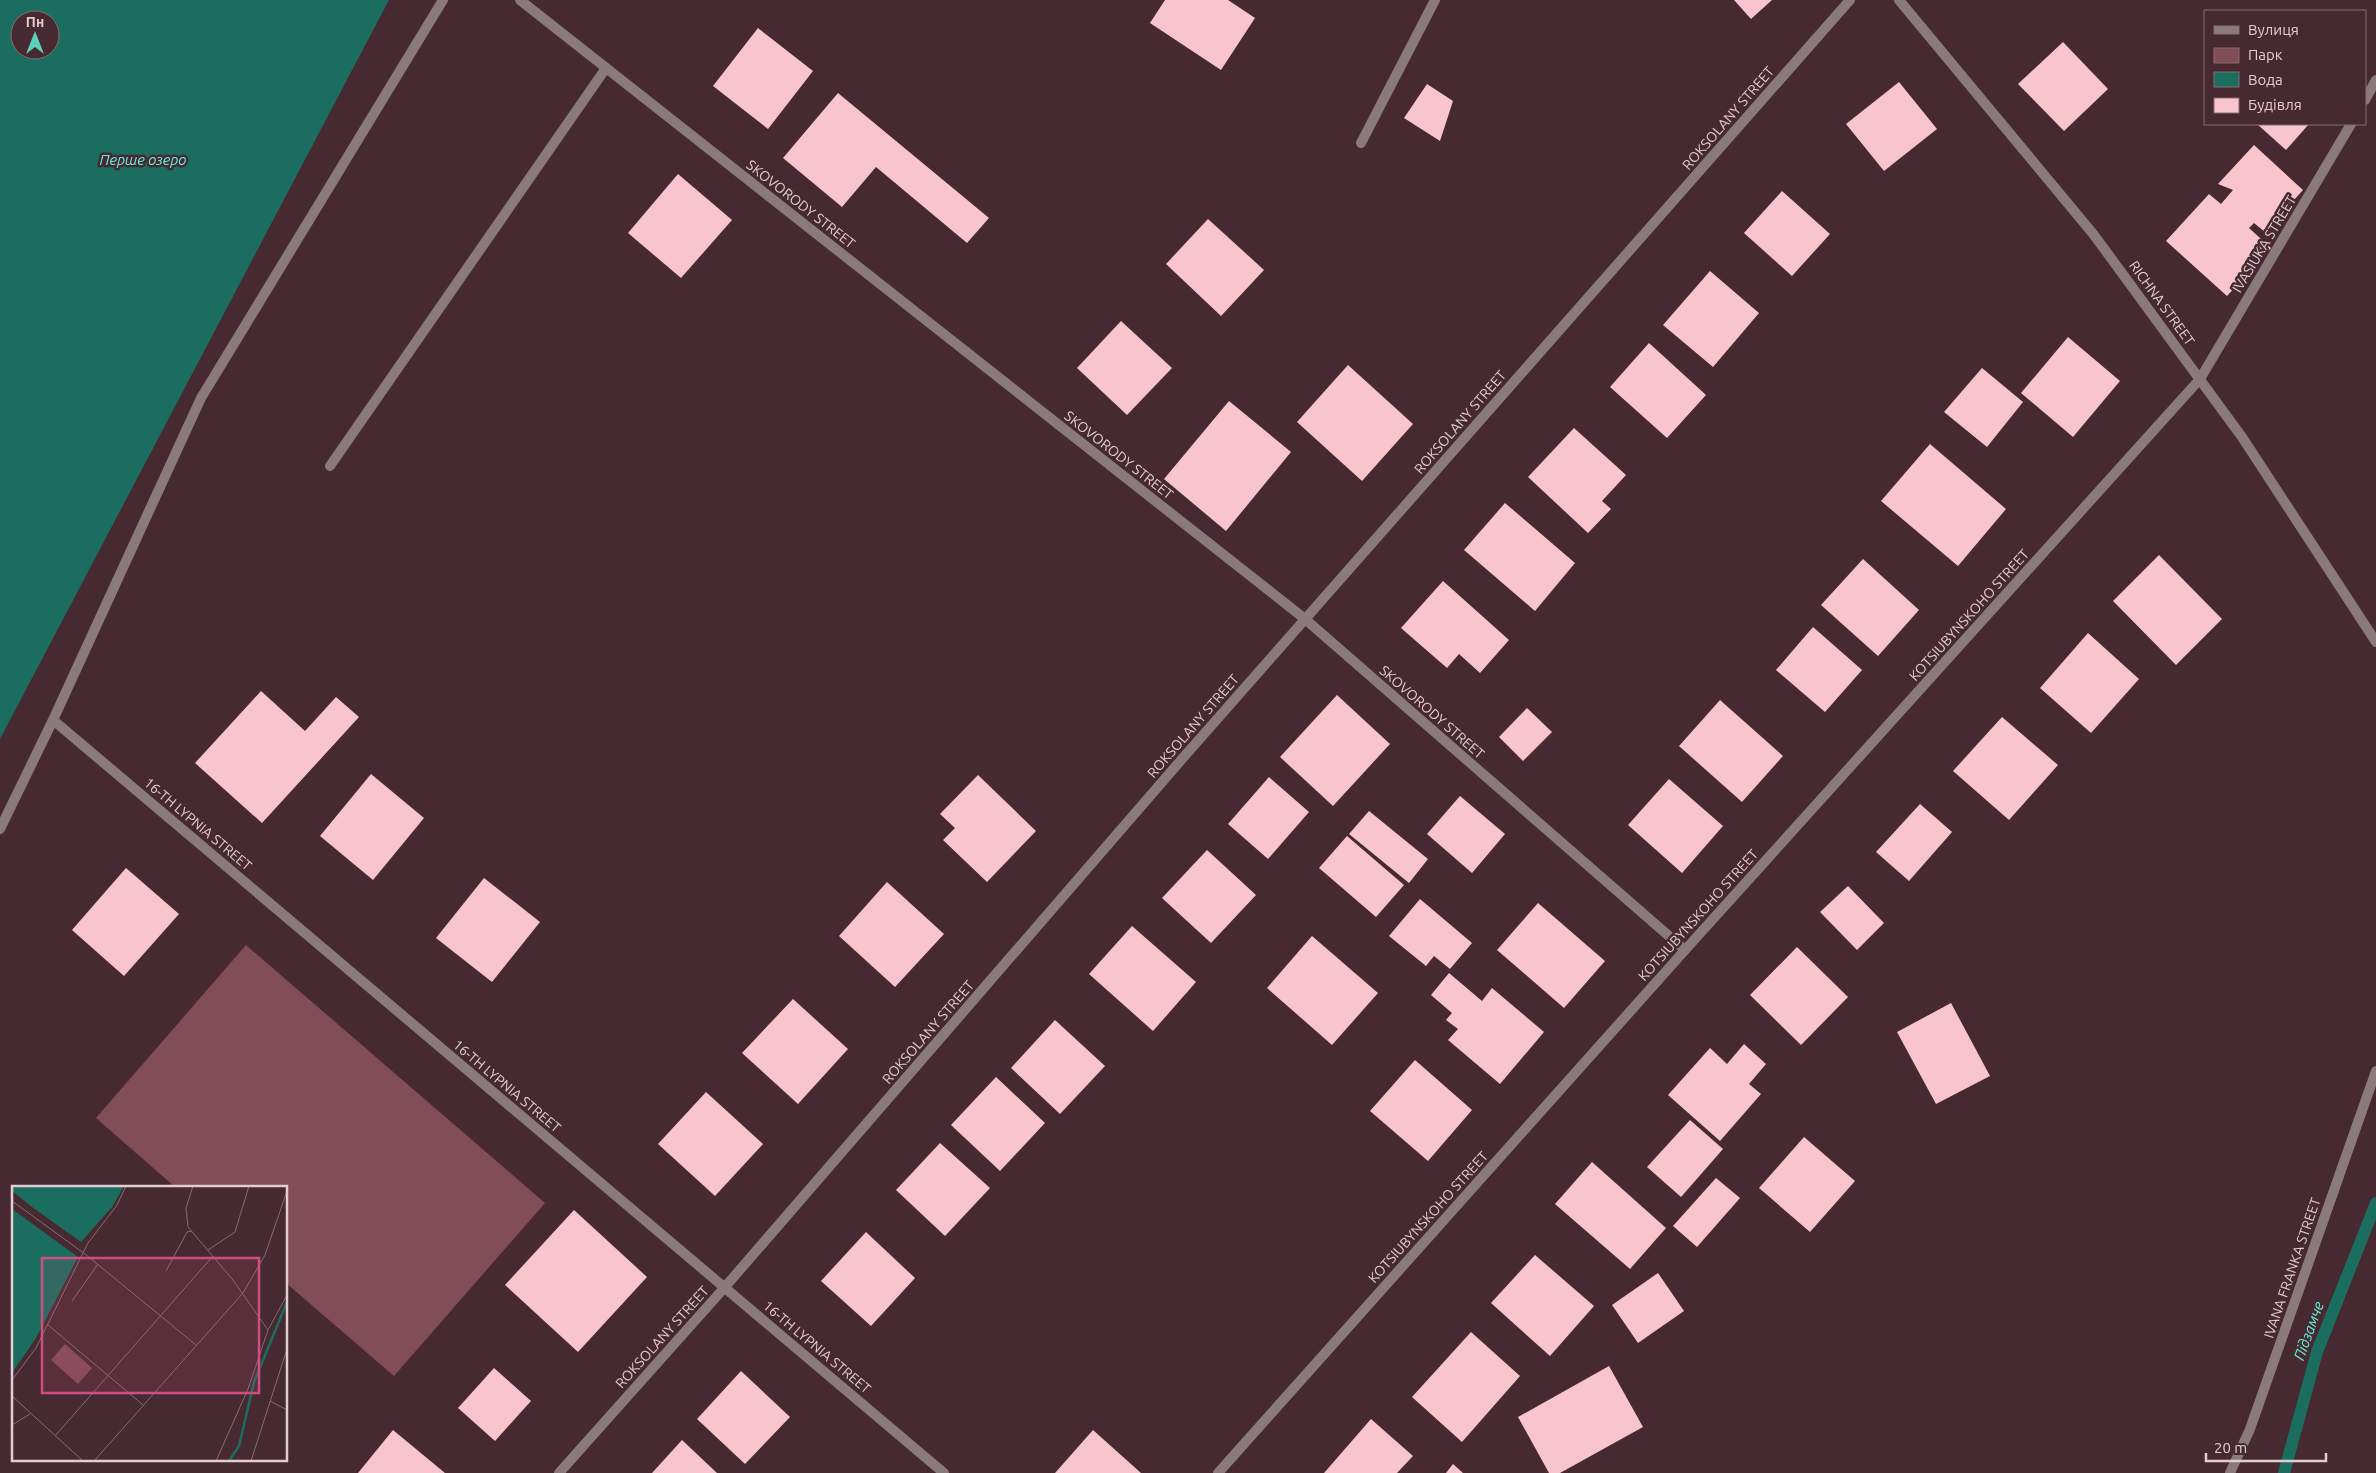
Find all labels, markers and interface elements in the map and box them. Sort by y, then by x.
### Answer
north arrow [10,10,60,60]
legend [2204,10,2366,125]
text: Пн [26,14,44,30]
text: Вулиця [2248,21,2299,38]
text: Парк [2248,46,2283,63]
street label: ROKSOLANY STREET [1679,63,1777,173]
text: Вода [2248,71,2283,88]
text: Будівля [2248,96,2302,113]
water label: Перше озеро [100,151,186,168]
street label: SKOVORODY STREET [744,157,859,252]
street label: IVASIUKA STREET [2229,192,2299,295]
street label: RICHNA STREET [2126,258,2198,348]
street label: ROKSOLANY STREET [1411,367,1509,477]
street label: SKOVORODY STREET [1062,408,1177,503]
street label: KOTSIUBYNSKOHO STREET [1906,546,2032,684]
street label: SKOVORODY STREET [1376,662,1488,762]
street label: ROKSOLANY STREET [1144,671,1242,781]
street label: 16-TH LYPNIA STREET [141,774,255,874]
street label: KOTSIUBYNSKOHO STREET [1635,846,1761,984]
street label: ROKSOLANY STREET [879,977,977,1087]
street label: 16-TH LYPNIA STREET [450,1036,564,1136]
street label: KOTSIUBYNSKOHO STREET [1365,1148,1491,1286]
inset map [12,1186,288,1460]
street label: IVANA FRANKA STREET [2260,1196,2324,1340]
street label: ROKSOLANY STREET [612,1283,712,1391]
street label: 16-TH LYPNIA STREET [760,1297,874,1397]
water label: Підзамче [2290,1299,2327,1363]
scale bar [2206,1430,2326,1462]
text: 20 m [2214,1439,2247,1456]

